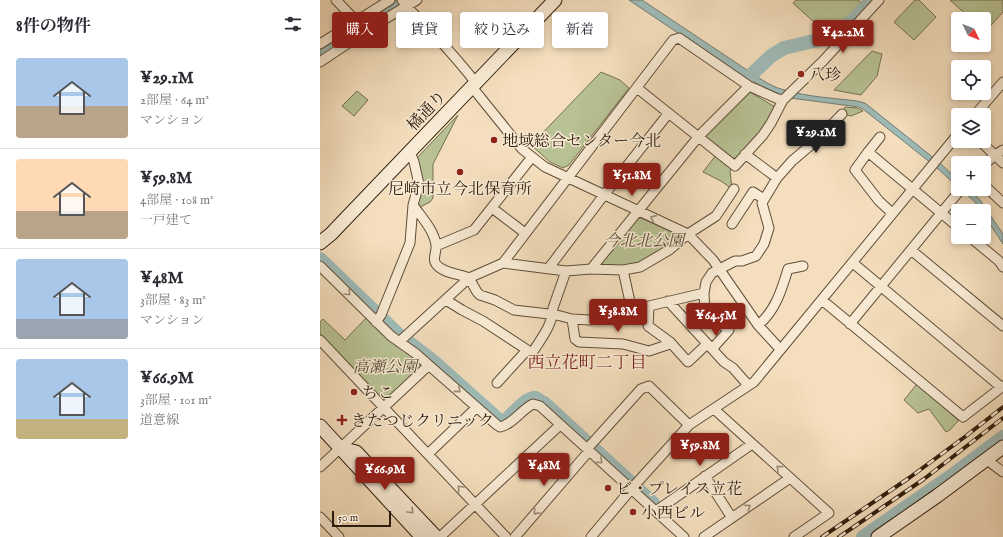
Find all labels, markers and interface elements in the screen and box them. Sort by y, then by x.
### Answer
chip: 購入 [332,12,388,48]
chip: 賃貸 [396,12,452,48]
chip: 絞り込み [460,12,544,48]
chip: 新着 [552,12,608,48]
north arrow [951,12,991,52]
map controls [951,12,991,244]
icon: filters [282,13,304,35]
text: 8件の物件 [16,16,91,37]
pin: ¥42.2M [810,20,876,54]
text: ¥42.2M [821,24,865,41]
button: locate [951,60,991,100]
place label: 八珍 [809,66,841,86]
text: ¥29.1M [140,68,194,89]
marker: 八珍 [796,69,806,79]
icon: home [48,74,96,122]
street label: 橘通り [404,87,451,136]
text: 2部屋 · 64 m² [140,92,209,109]
button: layers [951,108,991,148]
text: マンション [140,112,204,129]
pin: ¥29.1M [783,120,849,154]
text: ¥29.1M [795,124,837,141]
place label: 地域総合センター今北 [502,132,661,152]
marker: 地域総合センター今北 [489,135,499,145]
button: + [951,156,991,196]
pin: ¥51.8M [599,163,665,197]
marker: 尼崎市立今北保育所 [455,167,465,177]
text: ¥51.8M [612,167,652,184]
text: ¥59.8M [140,168,192,189]
icon: home [48,175,96,223]
place label: 尼崎市立今北保育所 [388,180,532,200]
text: 4部屋 · 108 m² [140,192,214,209]
button: − [951,204,991,244]
text: 一戸建て [140,212,192,229]
one-way arrow [649,215,657,223]
park label: 今北北公園 [604,232,687,252]
text: ¥48M [140,268,183,289]
icon: home [48,275,96,323]
one-way arrow [343,289,351,296]
text: 3部屋 · 83 m² [140,292,206,309]
pin: ¥38.8M [585,299,651,333]
text: ¥38.8M [598,303,638,320]
pin: ¥64.5M [683,303,749,337]
text: ¥64.5M [695,307,737,324]
text: マンション [140,312,204,329]
district label: 西立花町二丁目 [528,353,647,374]
park label: 高瀬公園 [353,358,420,378]
text: ¥66.9M [140,368,194,389]
icon: home [48,375,96,423]
place label: ちこ [362,384,394,404]
one-way arrow [453,386,461,393]
marker: ちこ [349,387,359,397]
text: 3部屋 · 101 m² [140,392,212,409]
text: 道意線 [140,412,179,429]
place label: きたつじクリニック [351,412,494,432]
marker: きたつじクリニック [336,414,348,426]
pin: ¥59.8M [667,433,733,467]
text: ¥59.8M [680,437,720,454]
pin: ¥48M [520,453,568,487]
one-way arrow [595,456,603,463]
pin: ¥66.9M [352,457,418,491]
text: ¥48M [527,457,561,474]
text: ¥66.9M [364,461,406,478]
one-way arrow [777,466,784,473]
place label: ビ・プレイス立花 [616,480,742,500]
marker: ビ・プレイス立花 [603,483,613,493]
one-way arrow [458,485,465,493]
place label: 小西ビル [641,504,705,524]
one-way arrow [744,504,751,512]
one-way arrow [406,506,414,514]
one-way arrow [534,507,541,515]
marker: 小西ビル [628,507,638,517]
scale bar [332,509,391,528]
text: 50 m [338,511,358,525]

